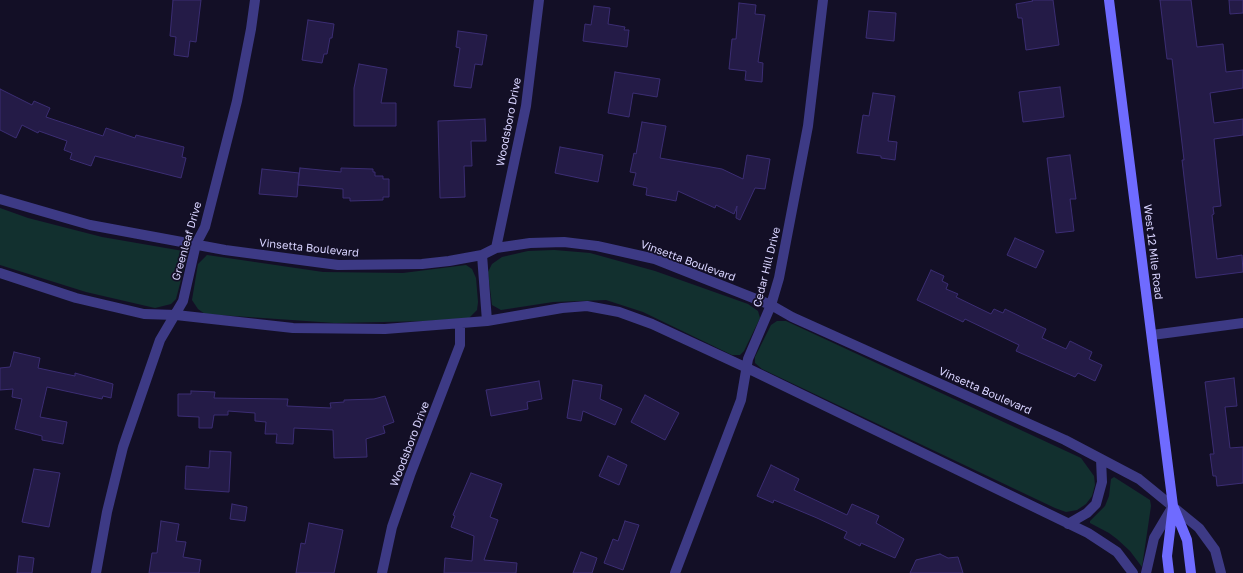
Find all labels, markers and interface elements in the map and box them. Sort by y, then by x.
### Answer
street label: Woodsboro Drive [494,77,524,167]
street label: Greenleaf Drive [169,200,205,282]
street label: West 12 Mile Road [1141,204,1165,300]
street label: Cedar Hill Drive [751,226,783,308]
street label: Vinsetta Boulevard [259,236,359,260]
street label: Vinsetta Boulevard [639,238,737,284]
street label: Vinsetta Boulevard [937,365,1033,417]
street label: Woodsboro Drive [388,400,432,488]

